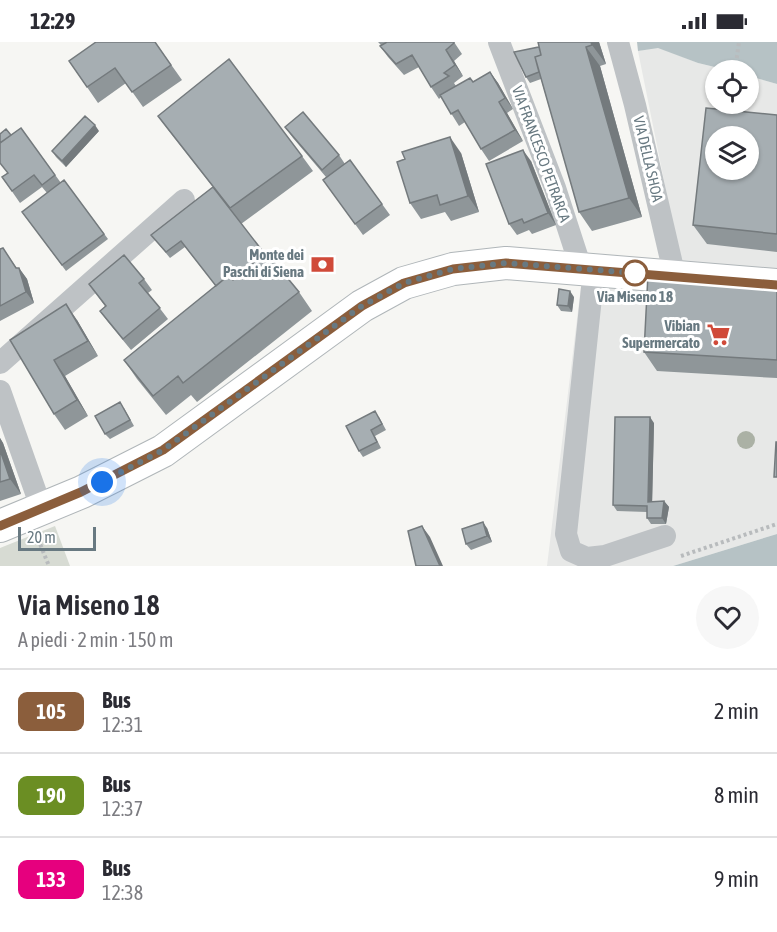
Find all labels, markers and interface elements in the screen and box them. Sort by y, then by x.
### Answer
text: 12:29 [30,8,75,34]
map controls [705,60,759,180]
button: locate [705,60,759,114]
street label: VIA FRANCESCO PETRARCA [509,83,574,225]
street label: VIA DELLA SHOA [630,114,667,204]
button: layers [705,126,759,180]
place label: Monte dei Paschi di Siena [223,246,304,280]
bank icon: Monte dei Paschi di Siena [309,251,335,277]
marker: Via Miseno 18 [622,260,648,286]
place label: Via Miseno 18 [596,288,673,305]
place label: Vibian Supermercato [622,317,700,351]
supermarket icon: Vibian Supermercato [705,322,731,348]
your location [87,467,117,497]
scale bar [18,524,96,552]
text: 20 m [27,528,56,546]
button: heart [696,586,759,649]
text: Via Miseno 18 [18,589,160,621]
text: A piedi · 2 min · 150 m [18,628,173,651]
text: Bus [102,687,131,713]
text: 2 min [714,698,759,724]
text: 105 [36,699,66,723]
text: 12:31 [102,713,143,736]
text: Bus [102,771,131,797]
text: 8 min [714,782,759,808]
text: 190 [36,783,66,807]
text: 12:37 [102,797,143,820]
text: Bus [102,855,131,881]
text: 9 min [714,866,759,892]
text: 133 [36,867,66,891]
text: 12:38 [102,881,143,904]

